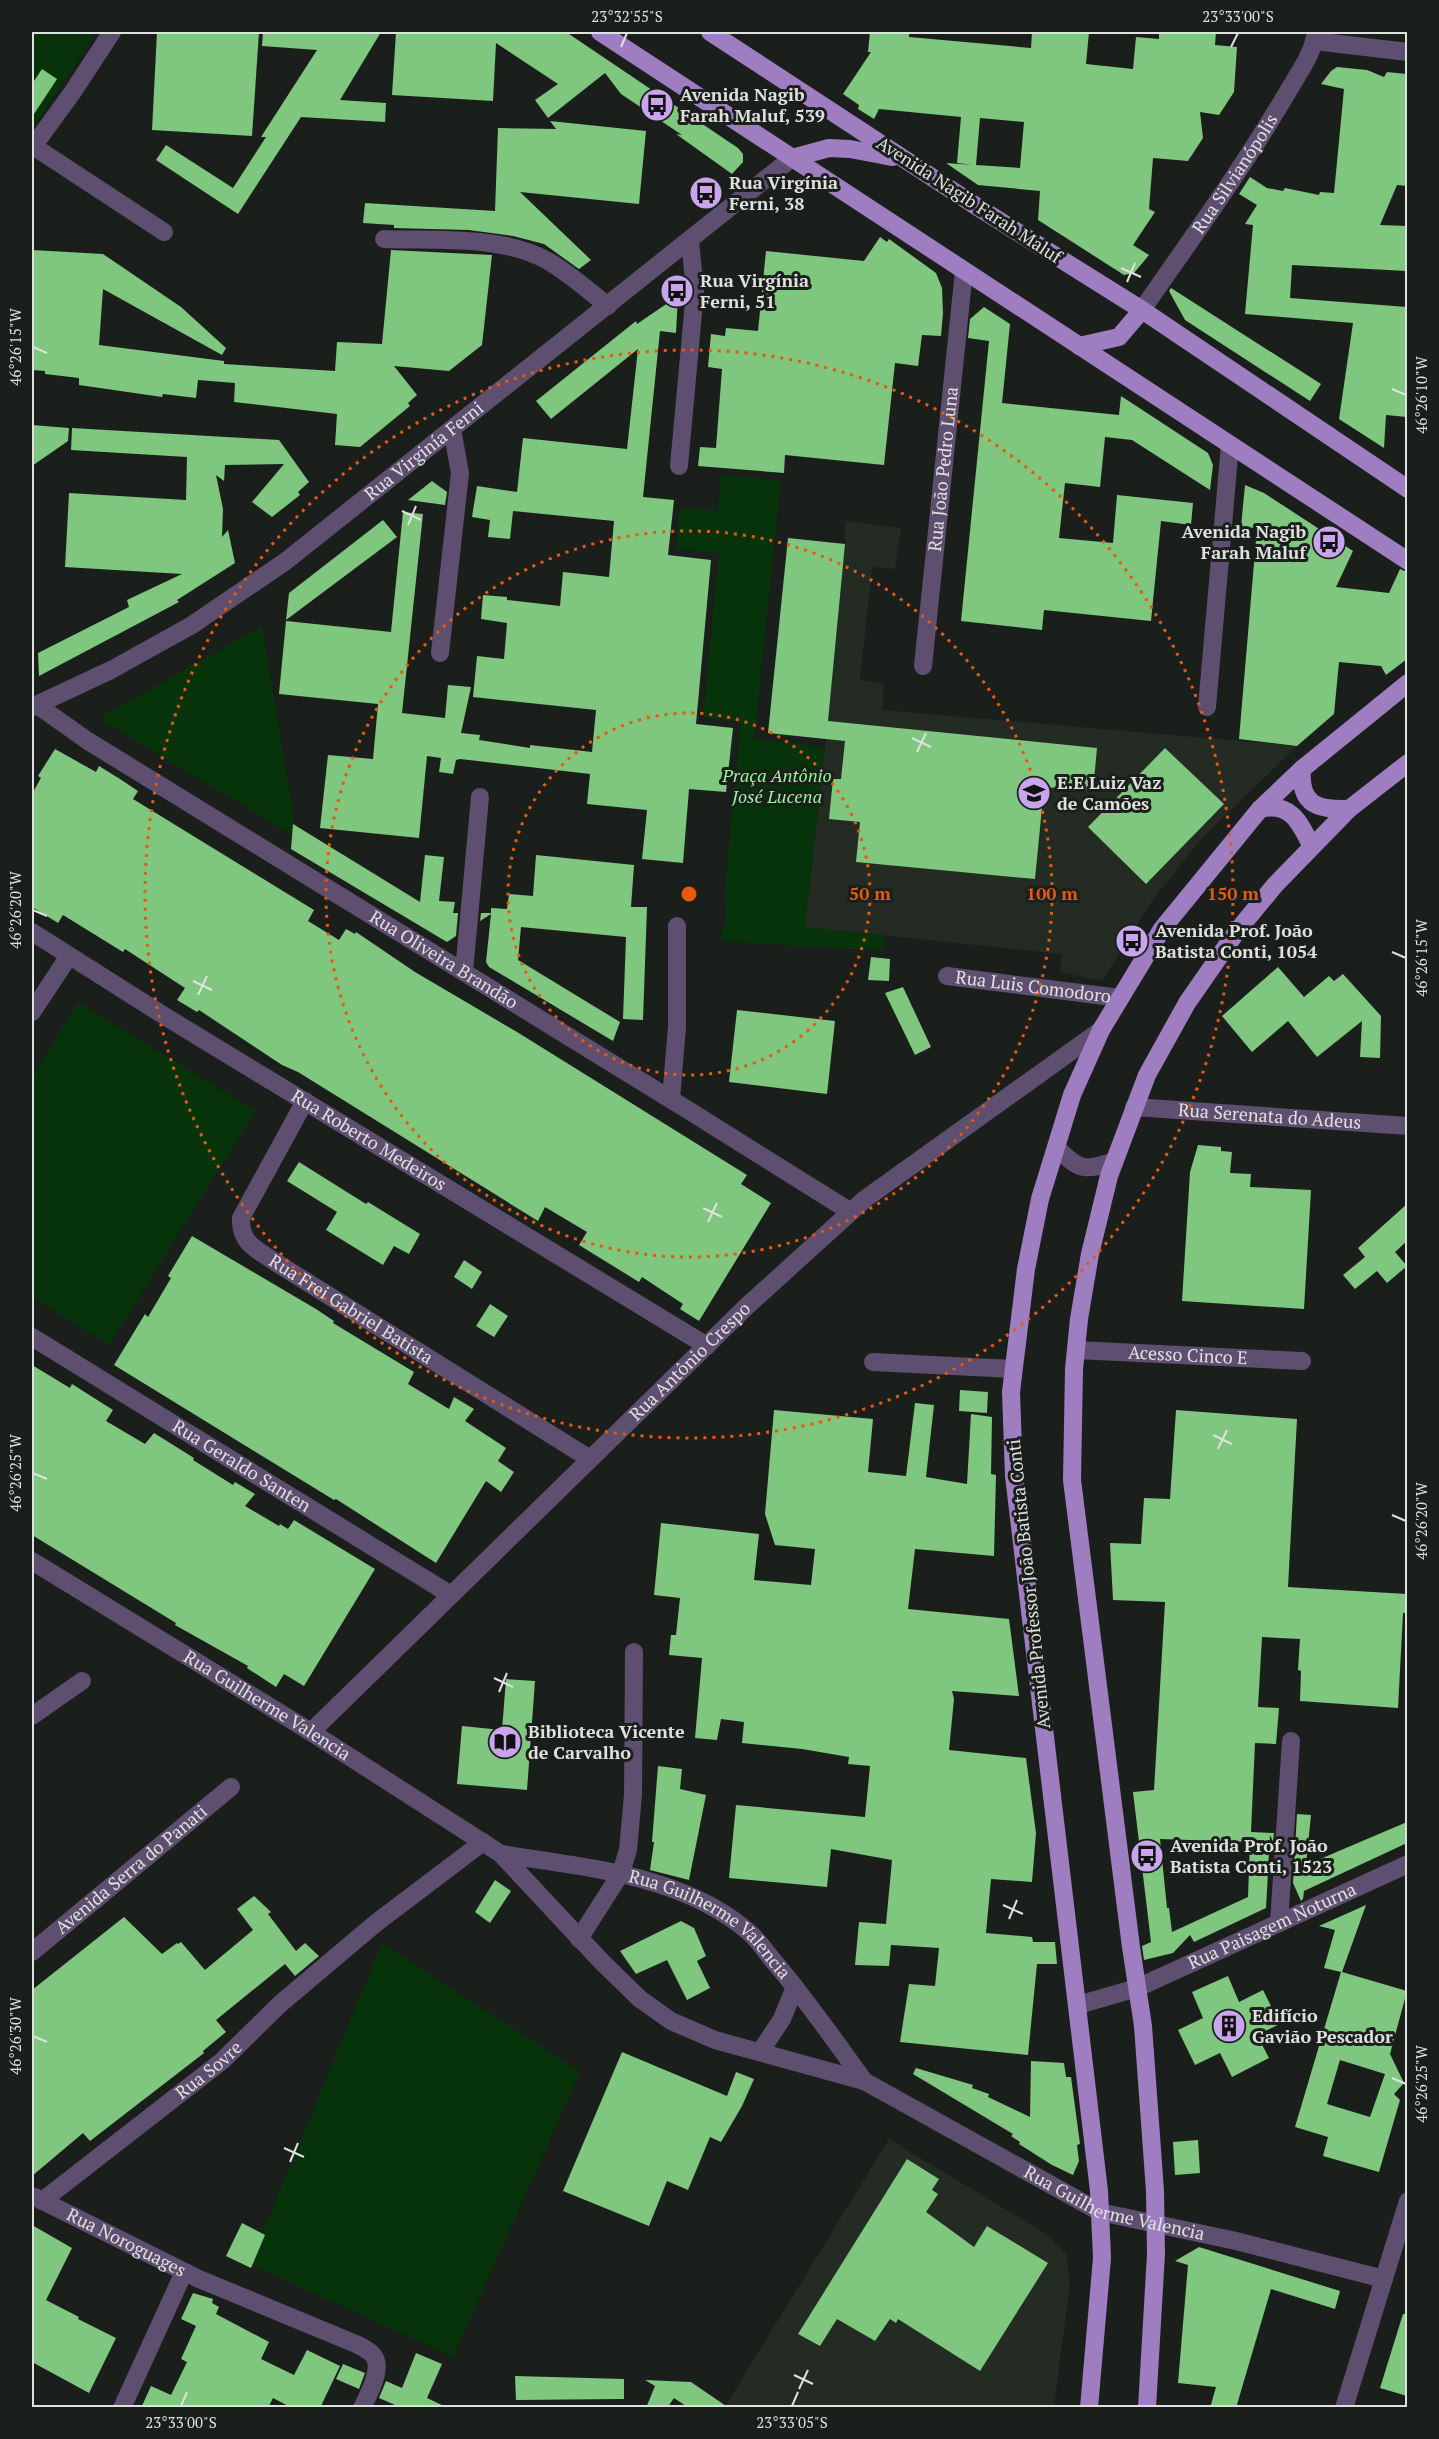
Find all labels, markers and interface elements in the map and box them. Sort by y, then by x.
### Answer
text: 23°32'55"S [591,6,663,26]
text: 23°33'00"S [1202,6,1274,26]
place label: Avenida Nagib Farah Maluf, 539 [680,82,825,127]
bus stop icon: Avenida Nagib Farah Maluf, 539 [639,87,675,123]
street label: Rua Silvianópolis [1186,109,1283,238]
street label: Avenida Nagib Farah Maluf [872,130,1068,269]
place label: Rua Virgínia Ferni, 38 [729,170,838,215]
bus stop icon: Rua Virgínia Ferni, 38 [688,175,724,211]
place label: Rua Virgínia Ferni, 51 [700,268,809,313]
bus stop icon: Rua Virgínia Ferni, 51 [659,273,695,309]
text: 46°26'15"W [5,307,25,386]
text: 46°26'10"W [1411,355,1431,434]
street label: Rua João Pedro Luna [922,385,963,552]
street label: Rua Virginía Ferni [359,396,488,505]
place label: Avenida Nagib Farah Maluf [1182,519,1307,564]
bus stop icon: Avenida Nagib Farah Maluf [1311,524,1347,560]
park label: Praça Antônio José Lucena [721,763,832,808]
place label: E.E Luiz Vaz de Camões [1057,770,1161,815]
school or university icon: E.E Luiz Vaz de Camões [1016,775,1052,811]
text: 46°26'20"W [5,870,25,949]
text: 50 m [849,881,891,905]
text: 100 m [1026,881,1078,905]
text: 150 m [1207,881,1259,905]
centre of rings [679,884,699,904]
street label: Rua Oliveira Brandão [366,904,523,1014]
place label: Avenida Prof. João Batista Conti, 1054 [1155,918,1318,963]
text: 46°26'15"W [1411,918,1431,997]
bus stop icon: Avenida Prof. João Batista Conti, 1054 [1114,923,1150,959]
street label: Rua Luis Comodoro [954,964,1113,1008]
street label: Rua Roberto Medeiros [287,1083,451,1196]
street label: Rua Serenata do Adeus [1177,1097,1362,1134]
street label: Rua Frei Gabriel Batista [265,1248,438,1369]
street label: Rua Antônio Crespo [624,1296,755,1426]
street label: Acesso Cinco E [1128,1340,1248,1369]
street label: Rua Geraldo Santen [168,1413,316,1517]
text: 46°26'25"W [5,1433,25,1512]
street label: Avenida Professor João Batista Conti [1001,1438,1055,1730]
text: 46°26'20"W [1411,1481,1431,1560]
street label: Rua Guilherme Valencia [180,1644,356,1765]
place label: Biblioteca Vicente de Carvalho [528,1719,685,1764]
library icon: Biblioteca Vicente de Carvalho [487,1724,523,1760]
street label: Avenida Serra do Panati [50,1799,212,1939]
place label: Avenida Prof. João Batista Conti, 1523 [1170,1833,1332,1878]
bus stop icon: Avenida Prof. João Batista Conti, 1523 [1129,1838,1165,1874]
street label: Rua Guilherme Valencia [626,1863,797,1984]
street label: Rua Paisagem Noturna [1184,1876,1360,1974]
text: 46°26'30"W [5,1996,25,2075]
place label: Edifício Gavião Pescador [1252,2003,1393,2048]
building icon: Edifício Gavião Pescador [1211,2008,1247,2044]
street label: Rua Sovre [170,2035,247,2104]
text: 46°26'25"W [1411,2044,1431,2123]
street label: Rua Guilherme Valencia [1020,2159,1207,2245]
street label: Rua Noroguages [63,2202,190,2282]
text: 23°33'00"S [145,2412,217,2432]
text: 23°33'05"S [756,2412,828,2432]

